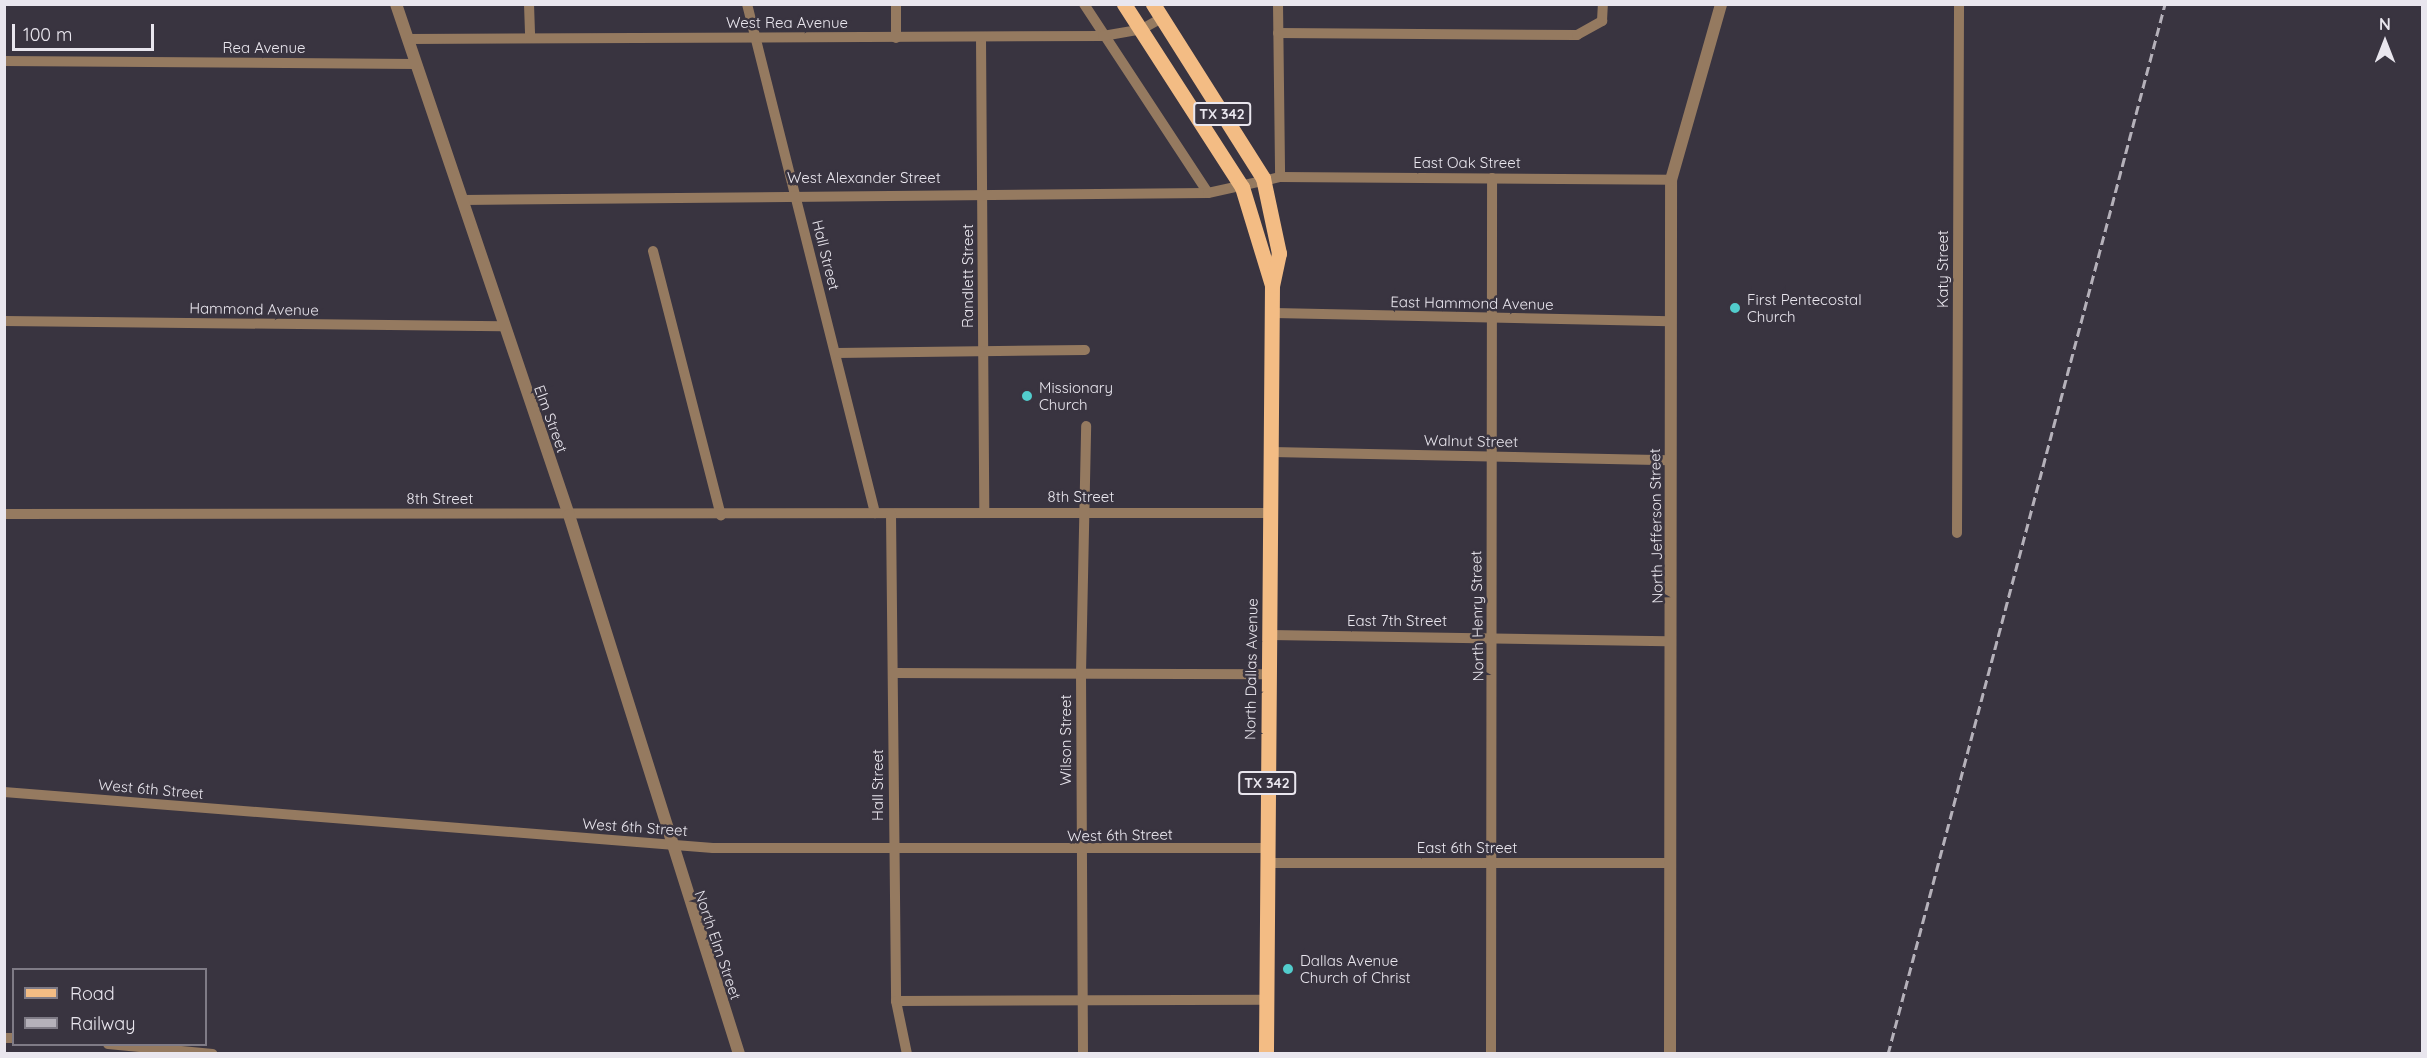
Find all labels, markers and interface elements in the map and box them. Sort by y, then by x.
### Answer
scale bar [15,12,158,50]
north arrow [2355,12,2415,72]
street label: West Rea Avenue [726,14,848,32]
text: N [2379,14,2391,34]
text: 100 m [23,23,72,46]
street label: Rea Avenue [223,39,305,57]
road number: TX 342 [1192,103,1252,125]
street label: East Oak Street [1413,154,1521,172]
street label: West Alexander Street [787,169,941,187]
street label: Hall Street [809,218,843,292]
street label: Randlett Street [959,224,977,328]
street label: Katy Street [1934,230,1952,308]
place label: First Pentecostal Church [1747,290,1862,325]
street label: East Hammond Avenue [1390,293,1554,313]
street label: Hammond Avenue [189,299,319,319]
marker: First Pentecostal Church [1728,301,1742,315]
place label: Missionary Church [1039,378,1113,413]
street label: Elm Street [530,383,572,455]
marker: Missionary Church [1020,389,1034,403]
street label: Walnut Street [1424,431,1518,451]
street label: North Jefferson Street [1646,448,1666,604]
street label: 8th Street [1048,488,1114,506]
street label: 8th Street [407,490,473,508]
street label: North Henry Street [1467,550,1487,682]
street label: North Dallas Avenue [1241,598,1261,740]
street label: East 7th Street [1347,612,1447,630]
street label: Wilson Street [1057,694,1075,786]
street label: Hall Street [869,749,887,821]
road number: TX 342 [1237,772,1297,794]
street label: West 6th Street [98,775,204,803]
street label: West 6th Street [582,814,688,840]
street label: West 6th Street [1067,825,1173,845]
street label: East 6th Street [1417,839,1517,857]
street label: North Elm Street [691,888,745,1002]
place label: Dallas Avenue Church of Christ [1300,951,1411,986]
marker: Dallas Avenue Church of Christ [1281,962,1295,976]
legend [12,968,207,1046]
text: Road [70,982,115,1005]
text: Railway [70,1012,136,1035]

